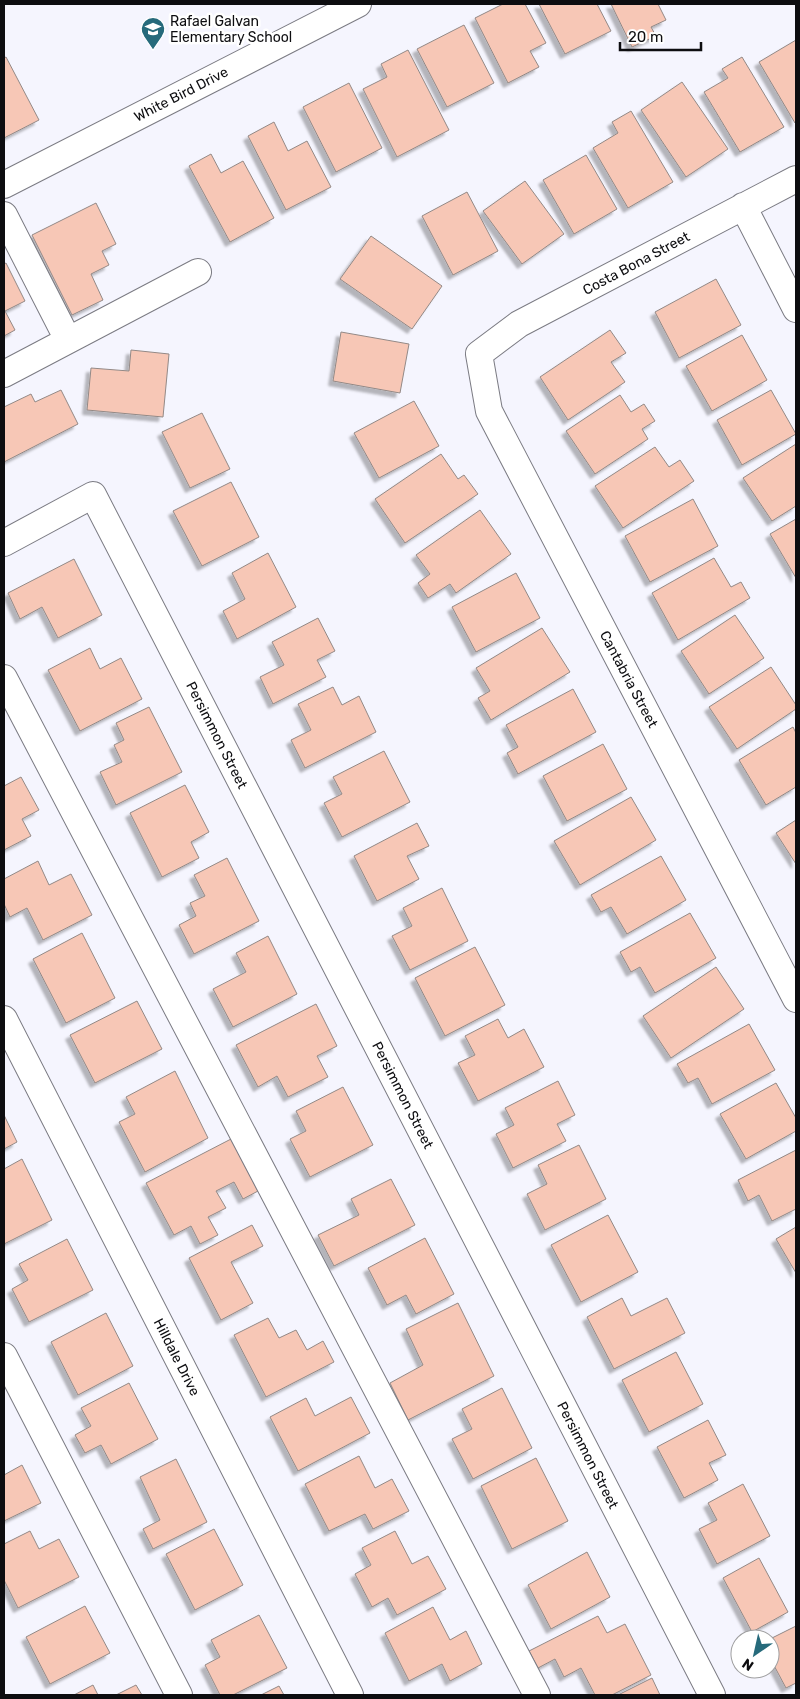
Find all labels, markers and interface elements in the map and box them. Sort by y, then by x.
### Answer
place label: Rafael Galvan Elementary School [170,13,292,46]
school or university icon: Rafael Galvan Elementary School [140,16,166,50]
scale bar [620,20,701,52]
text: 20 m [628,28,663,46]
street label: White Bird Drive [131,63,231,125]
street label: Costa Bona Street [580,228,693,299]
street label: Cantabria Street [596,628,661,731]
street label: Persimmon Street [182,679,251,792]
street label: Persimmon Street [368,1039,437,1152]
street label: Hilldale Drive [150,1316,203,1399]
street label: Persimmon Street [553,1399,622,1512]
north arrow [730,1629,780,1679]
text: N [739,1654,757,1674]

